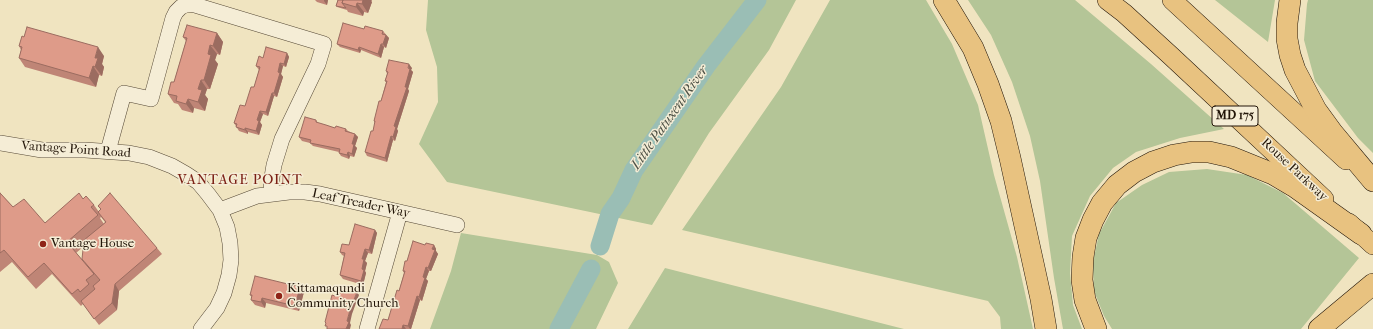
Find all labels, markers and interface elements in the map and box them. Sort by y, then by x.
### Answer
water label: Little Patuxent River [628,63,712,173]
road number: MD 175 [1212,106,1258,126]
street label: Rouse Parkway [1258,135,1330,205]
street label: Vantage Point Road [21,138,131,162]
district label: VANTAGE POINT [177,173,303,189]
street label: Leaf Treader Way [311,186,411,222]
place label: Vantage House [51,236,134,252]
marker: Vantage House [38,239,48,249]
place label: Kittamaqundi Community Church [287,281,398,312]
marker: Kittamaqundi Community Church [274,291,284,301]

